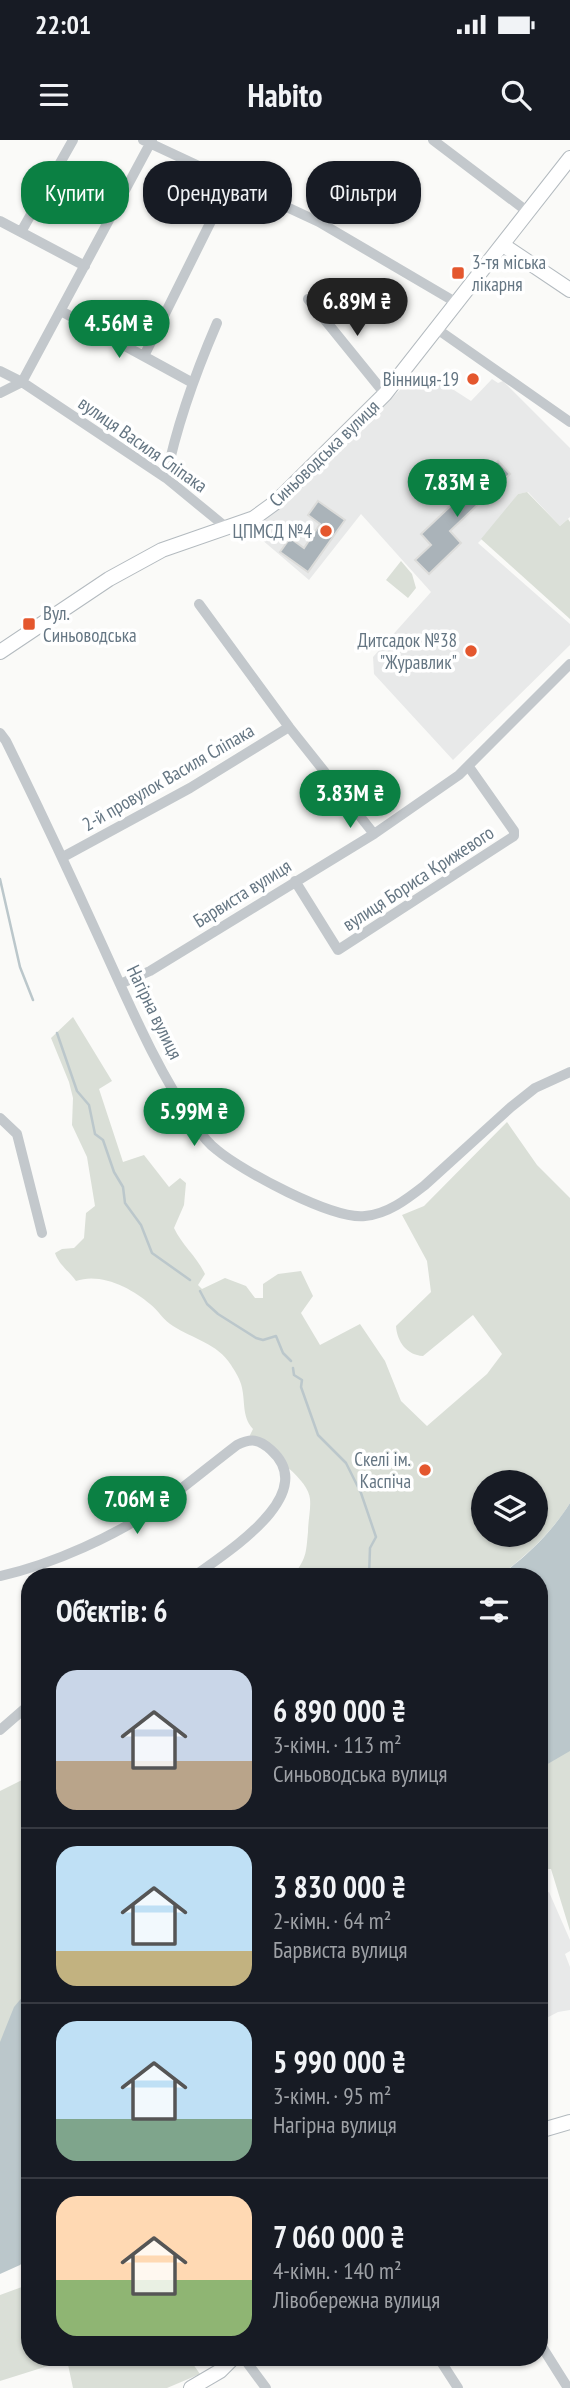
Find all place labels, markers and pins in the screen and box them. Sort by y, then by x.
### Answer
place label: 3-тя міська лікарня [471,250,546,296]
marker: 3-тя міська лікарня [450,265,466,281]
pin: 6.89M ₴ [292,278,422,338]
pin: 4.56M ₴ [54,300,184,360]
place label: Вінниця-19 [383,367,459,391]
marker: Вінниця-19 [465,371,481,387]
pin: 7.83M ₴ [392,460,522,519]
place label: ЦПМСД №4 [232,519,312,543]
marker: ЦПМСД №4 [318,523,334,539]
place label: Вул. Синьоводська [43,601,137,647]
marker: Вул. Синьоводська [21,616,37,632]
place label: Дитсадок №38 "Журавлик" [357,628,457,674]
marker: Дитсадок №38 "Журавлик" [463,643,479,659]
pin: 3.83M ₴ [285,770,415,830]
pin: 5.99M ₴ [129,1088,259,1148]
place label: Скелі ім. Каспіча [354,1447,411,1493]
marker: Скелі ім. Каспіча [417,1462,433,1478]
pin: 7.06M ₴ [72,1476,202,1536]

